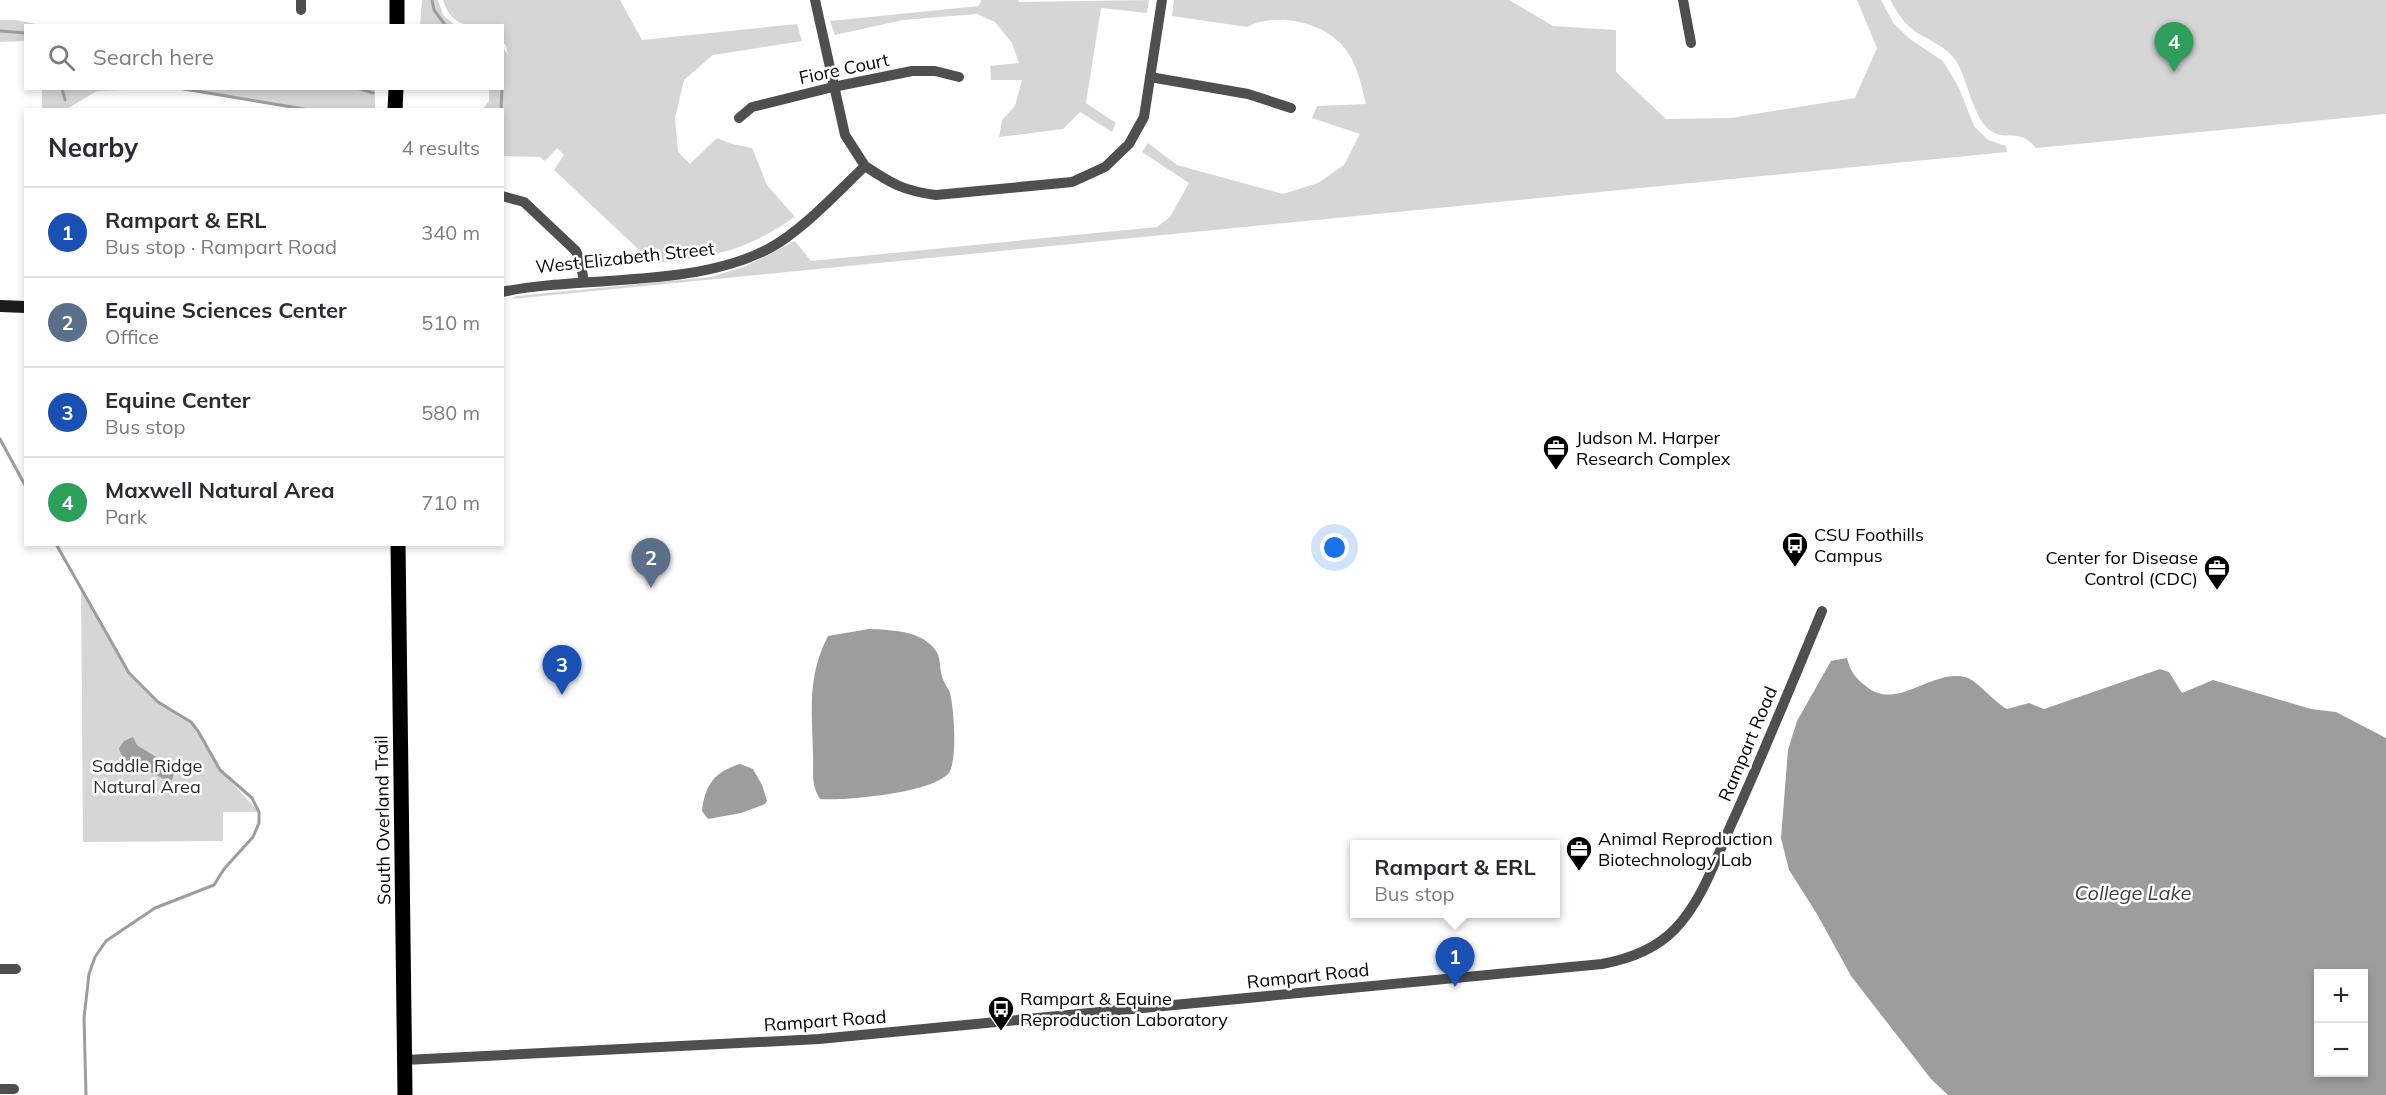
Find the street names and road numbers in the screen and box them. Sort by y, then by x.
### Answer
street label: Fiore Court [797,48,891,89]
street label: West Elizabeth Street [534,237,716,278]
street label: Rampart Road [1713,683,1782,805]
street label: South Overland Trail [370,735,395,905]
street label: Rampart Road [1246,958,1370,993]
street label: Rampart Road [763,1005,887,1036]

